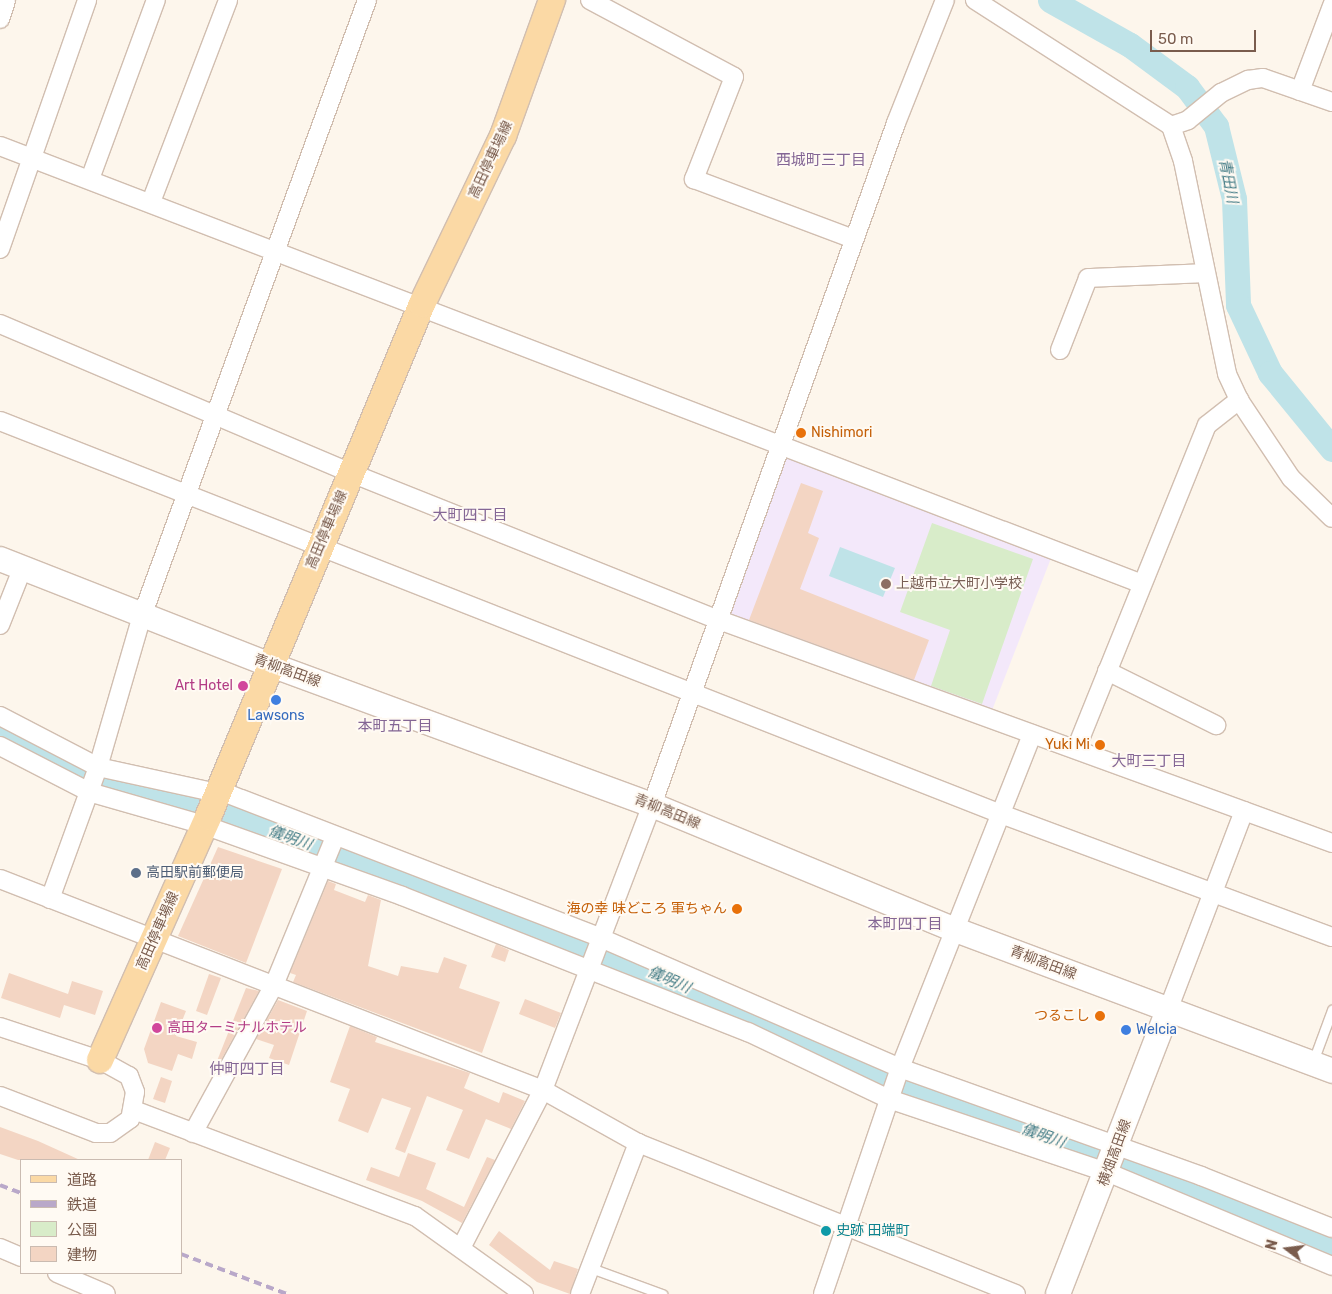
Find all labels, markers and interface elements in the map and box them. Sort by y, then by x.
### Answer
scale bar [1152,20,1258,52]
text: 50 m [1158,30,1193,48]
street label: 高田停車場線 [466,118,516,202]
district label: 西城町三丁目 [776,152,866,170]
water label: 青田川 [1215,157,1241,205]
place label: Nishimori [811,425,872,441]
marker: Nishimori [795,427,807,439]
street label: 高田停車場線 [303,488,351,572]
district label: 大町四丁目 [433,507,507,525]
place label: 上越市立大町小学校 [896,576,1022,592]
marker: 上越市立大町小学校 [880,578,892,590]
street label: 青柳高田線 [251,651,323,691]
place label: Art Hotel [175,678,233,694]
marker: Art Hotel [237,680,249,692]
marker: Lawsons [270,694,282,706]
place label: Lawsons [247,708,305,724]
district label: 本町五丁目 [358,718,432,736]
place label: Yuki Mi [1045,737,1090,753]
marker: Yuki Mi [1094,739,1106,751]
district label: 大町三丁目 [1112,753,1186,771]
street label: 青柳高田線 [631,791,703,833]
water label: 儀明川 [266,822,314,854]
place label: 高田駅前郵便局 [146,865,244,881]
marker: 高田駅前郵便局 [130,867,142,879]
street label: 高田停車場線 [133,889,183,973]
place label: 海の幸 味どころ 軍ちゃん [566,901,727,917]
marker: 海の幸 味どころ 軍ちゃん [731,903,743,915]
district label: 本町四丁目 [868,916,942,934]
street label: 青柳高田線 [1007,943,1079,983]
water label: 儀明川 [645,963,693,997]
place label: つるこし [1034,1008,1090,1024]
marker: つるこし [1094,1010,1106,1022]
place label: 高田ターミナルホテル [167,1020,307,1036]
marker: 高田ターミナルホテル [151,1022,163,1034]
place label: Welcia [1136,1022,1177,1038]
marker: Welcia [1120,1024,1132,1036]
district label: 仲町四丁目 [210,1061,284,1079]
street label: 横畑高田線 [1095,1117,1135,1189]
water label: 儀明川 [1019,1120,1067,1152]
legend [20,1159,182,1274]
text: 道路 [67,1171,97,1189]
text: 鉄道 [67,1196,97,1214]
text: 公園 [67,1221,97,1239]
place label: 史跡 田端町 [836,1223,909,1239]
north arrow [1262,1224,1312,1274]
marker: 史跡 田端町 [820,1225,832,1237]
text: N [1263,1238,1282,1252]
text: 建物 [67,1246,97,1264]

